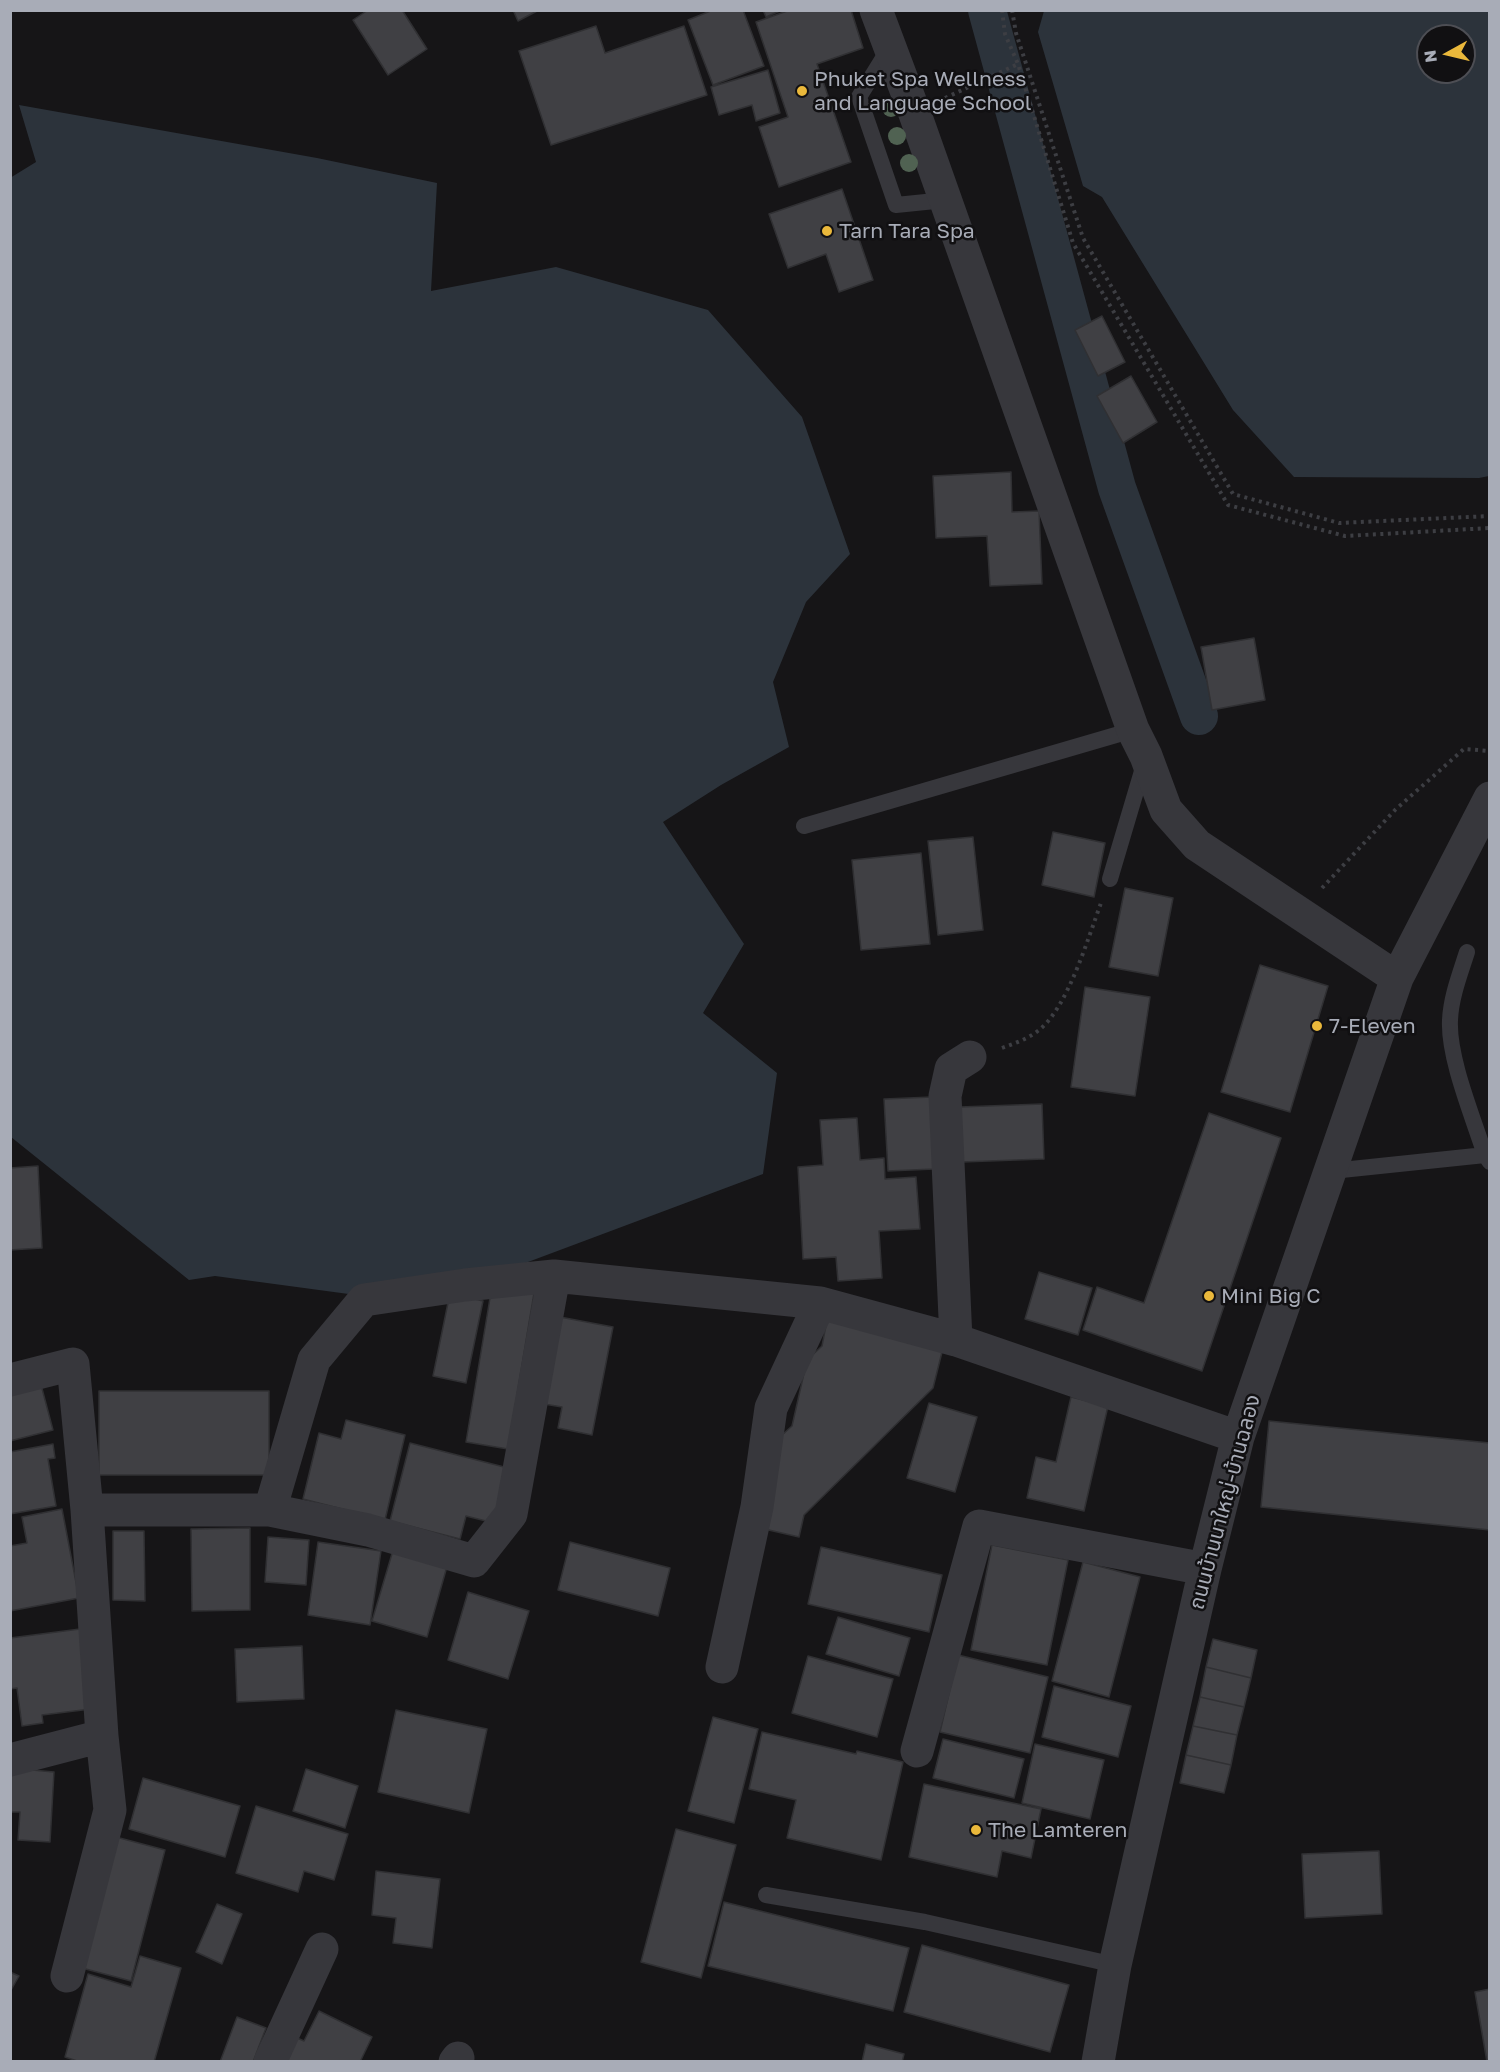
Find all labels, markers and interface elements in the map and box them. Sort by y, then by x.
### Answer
north arrow [1416,24,1476,84]
text: N [1419,49,1441,64]
place label: Phuket Spa Wellness and Language School [814,66,1031,116]
marker: Phuket Spa Wellness and Language School [795,84,809,98]
place label: Tarn Tara Spa [839,218,975,244]
marker: Tarn Tara Spa [820,224,834,238]
place label: 7-Eleven [1329,1013,1416,1039]
marker: 7-Eleven [1310,1019,1324,1033]
place label: Mini Big C [1221,1283,1321,1309]
marker: Mini Big C [1202,1289,1216,1303]
street label: ถนนบ้านนาใหญ่-บ้านฉลอง [1184,1392,1266,1612]
place label: The Lamteren [988,1817,1127,1843]
marker: The Lamteren [969,1823,983,1837]

